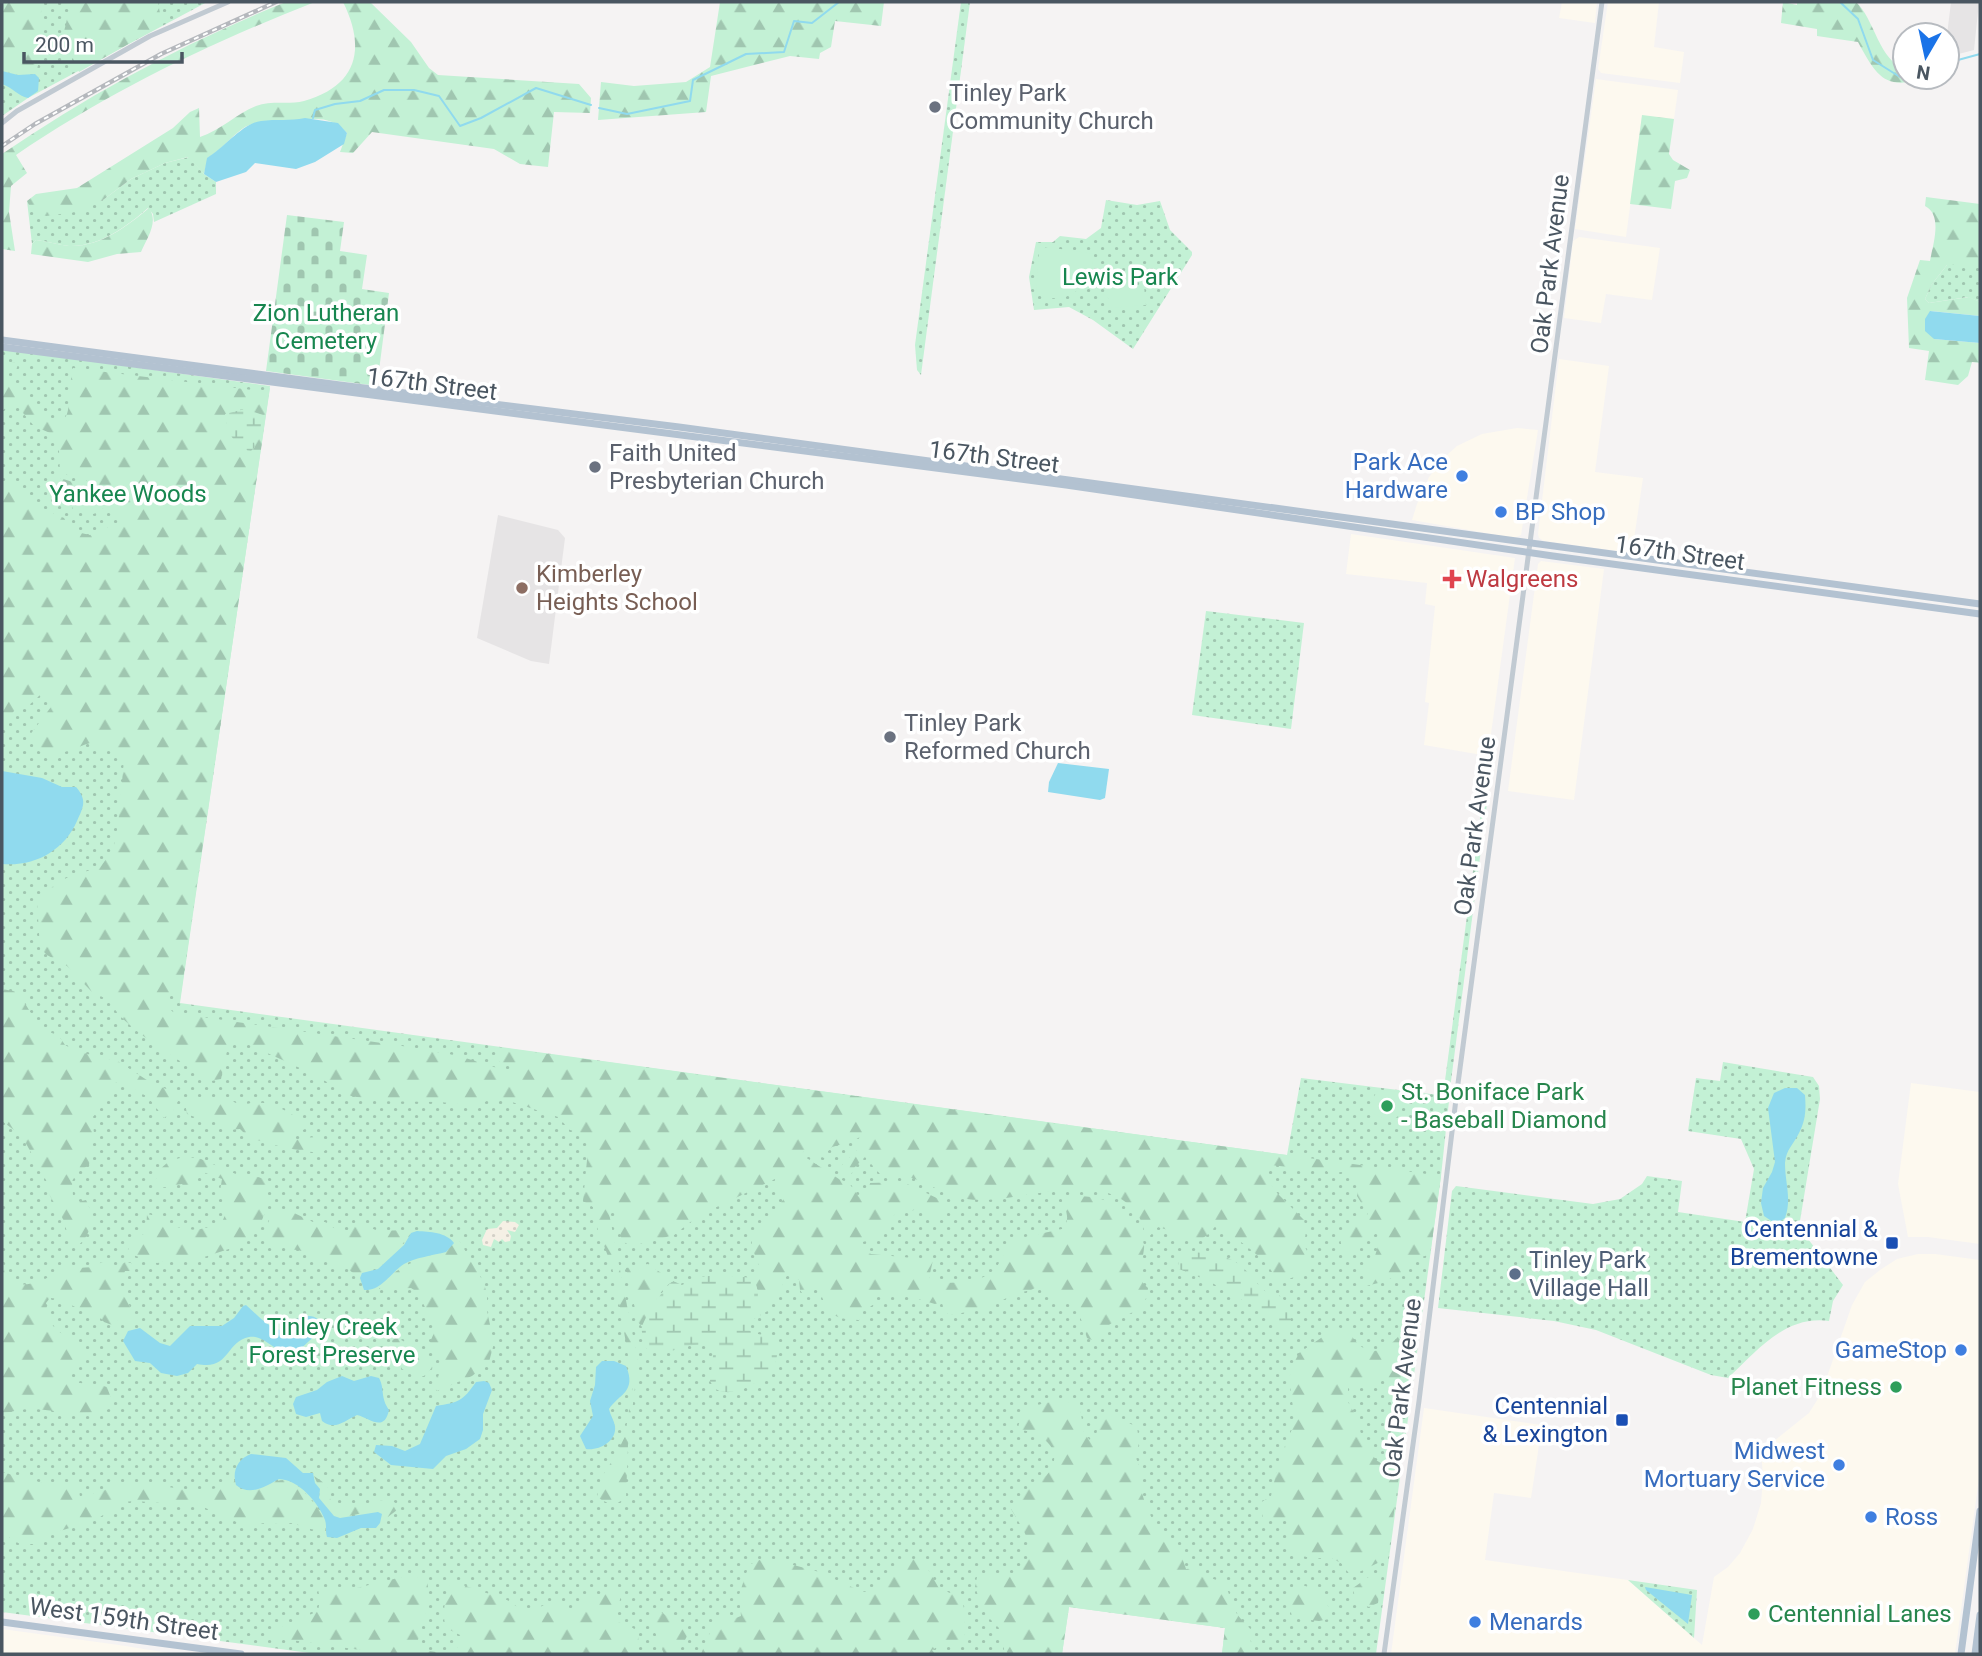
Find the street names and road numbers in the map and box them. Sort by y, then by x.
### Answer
street label: Oak Park Avenue [1525,173,1575,355]
street label: 167th Street [365,362,499,406]
street label: 167th Street [927,435,1061,479]
street label: 167th Street [1613,530,1747,576]
street label: Oak Park Avenue [1449,735,1501,917]
street label: Oak Park Avenue [1377,1297,1427,1479]
street label: West 159th Street [28,1592,220,1646]

